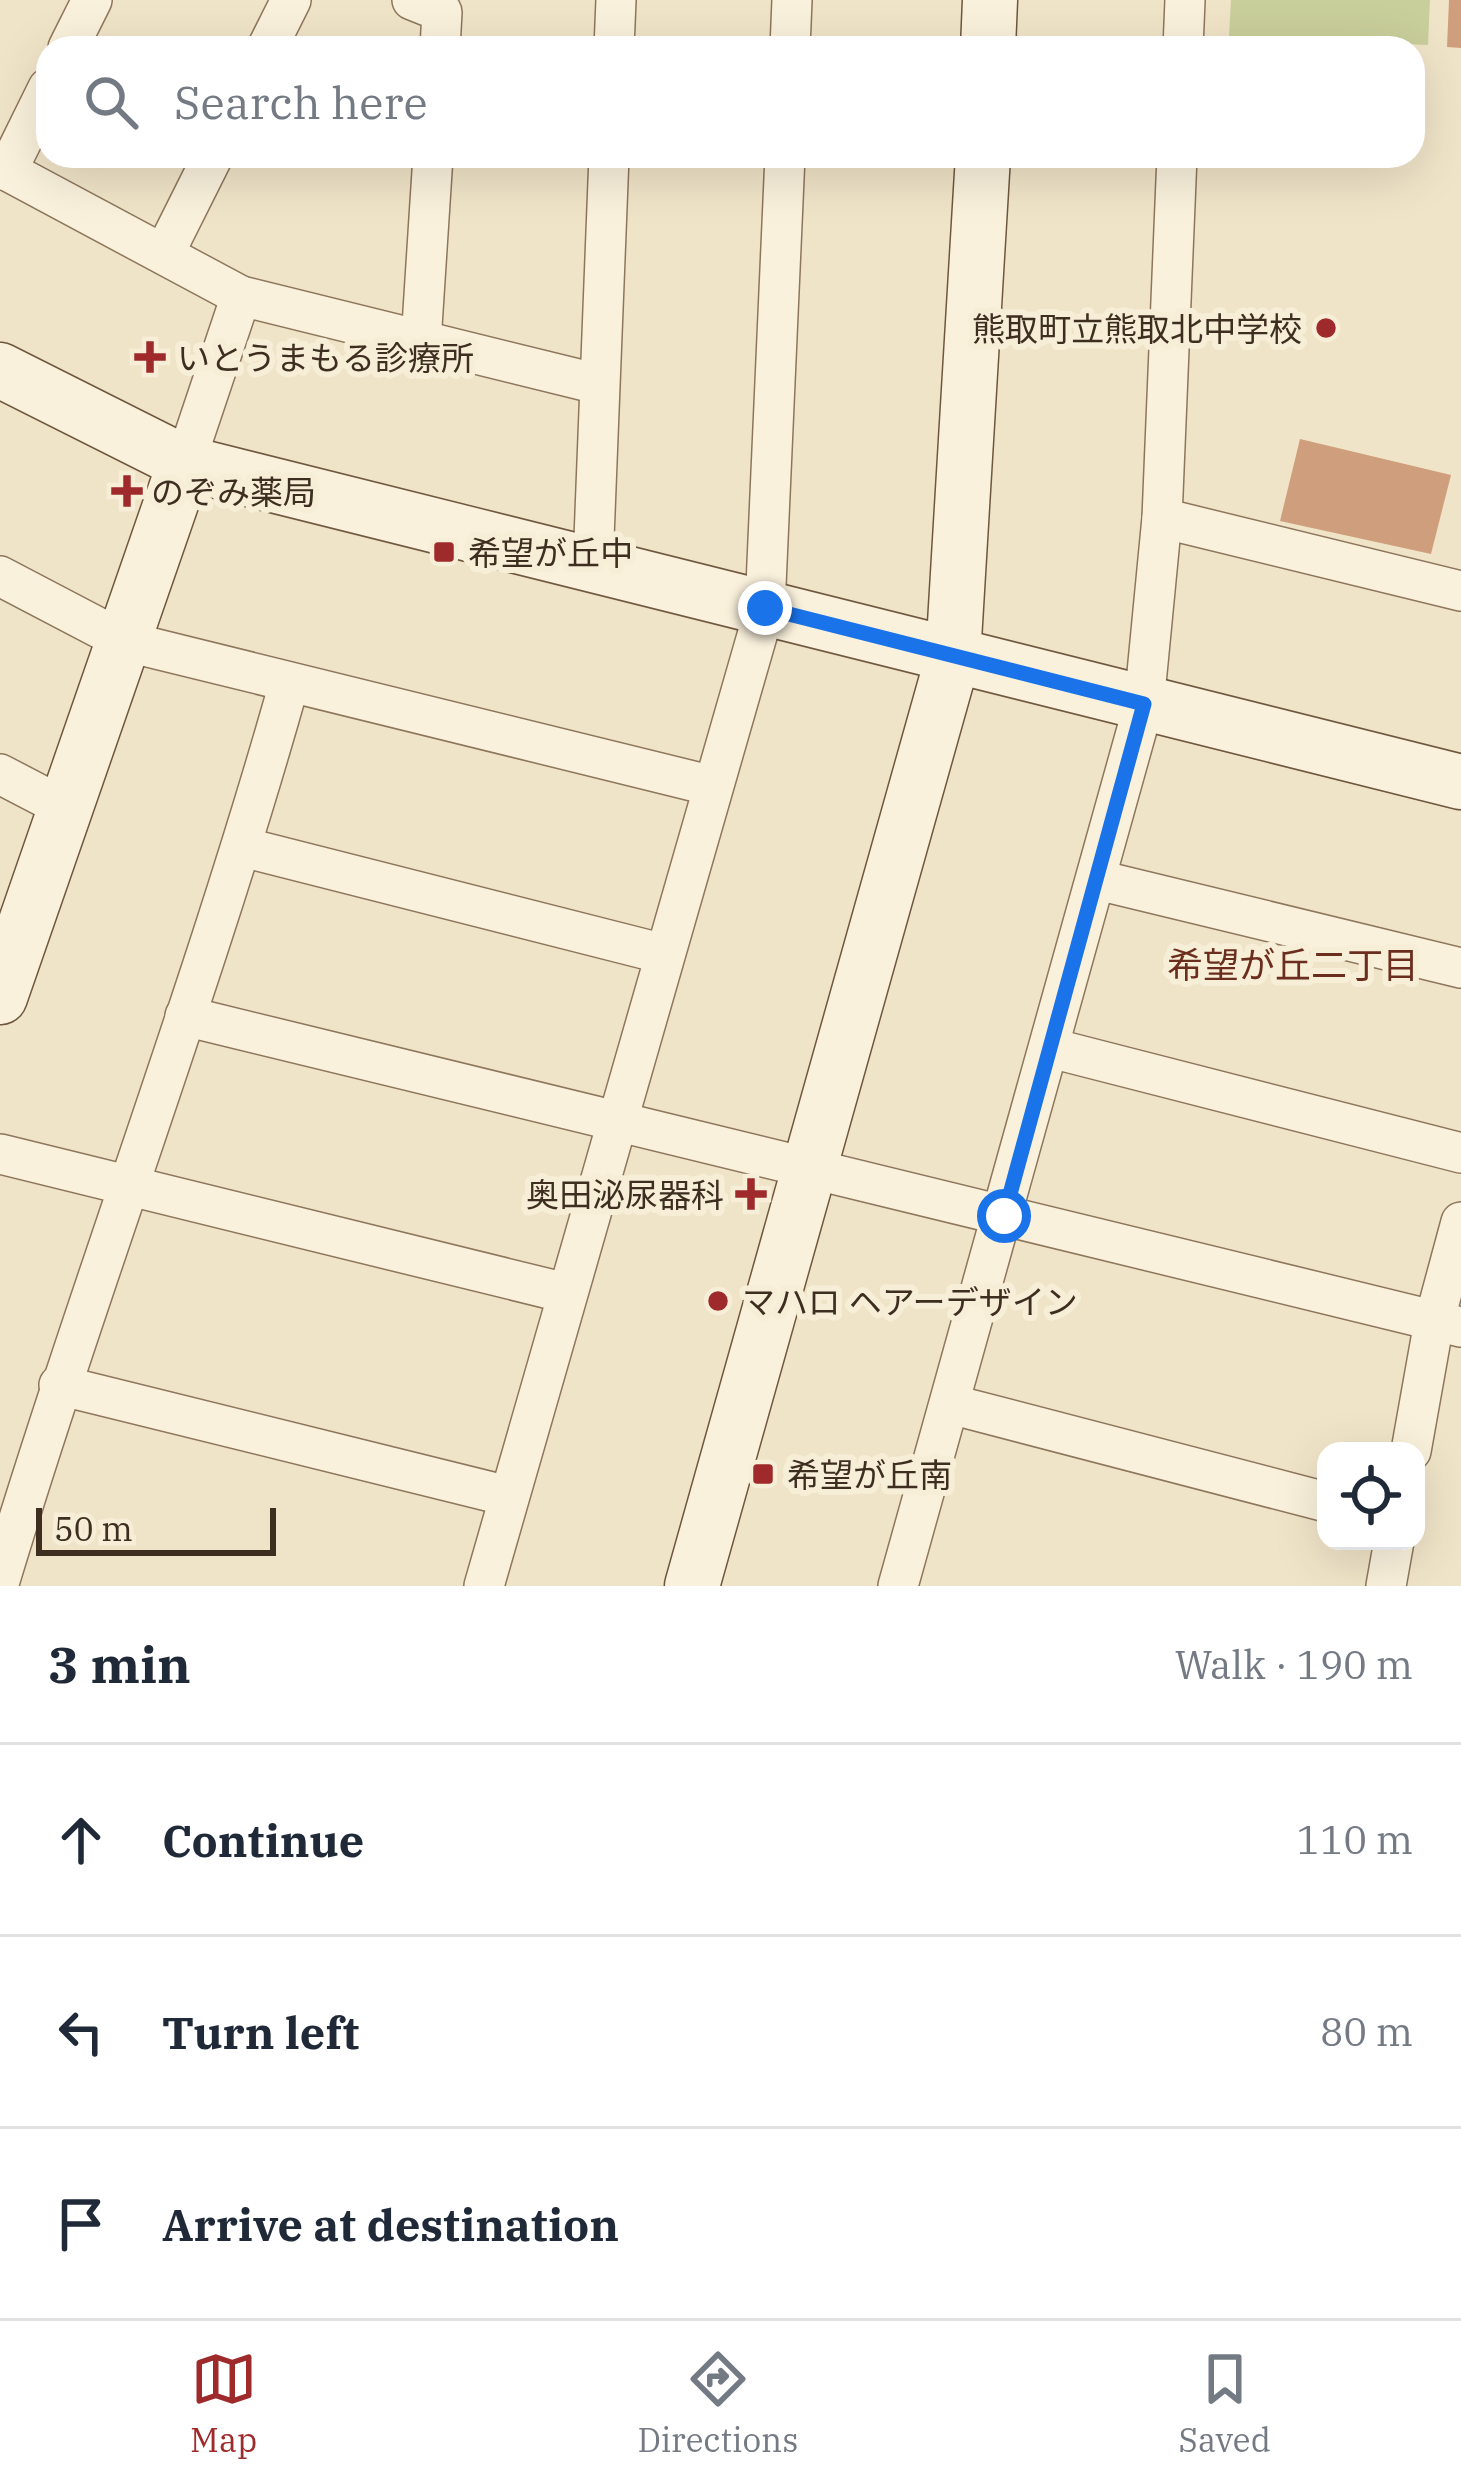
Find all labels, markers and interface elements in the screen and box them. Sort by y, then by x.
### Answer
search box [36,36,1425,168]
icon: search [78,69,144,135]
text: Search here [174,73,428,131]
place label: 熊取町立熊取北中学校 [972,307,1302,350]
marker: 熊取町立熊取北中学校 [1313,315,1339,341]
place label: いとうまもる診療所 [177,336,474,379]
marker: いとうまもる診療所 [134,341,166,373]
place label: のぞみ薬局 [151,470,316,513]
marker: のぞみ薬局 [114,478,140,504]
place label: 希望が丘中 [468,531,633,574]
marker: 希望が丘中 [431,539,457,565]
route end [738,581,792,635]
district label: 希望が丘二丁目 [1167,941,1419,988]
place label: 奥田泌尿器科 [526,1173,724,1216]
marker: 奥田泌尿器科 [735,1178,767,1210]
route start [977,1189,1031,1243]
place label: マハロ ヘアーデザイン [742,1280,1078,1323]
marker: マハロ ヘアーデザイン [705,1288,731,1314]
map controls [1317,1442,1425,1550]
button: locate [1317,1442,1425,1550]
place label: 希望が丘南 [787,1453,952,1496]
marker: 希望が丘南 [750,1461,776,1487]
scale bar [36,1502,276,1555]
text: 50 m [54,1507,133,1550]
text: 3 min [48,1631,191,1697]
text: Walk · 190 m [1175,1639,1413,1690]
icon: ahead [48,1807,114,1873]
text: Continue [162,1811,364,1869]
text: 110 m [1297,1814,1413,1865]
icon: left [48,1999,114,2065]
text: Turn left [162,2003,359,2061]
text: 80 m [1320,2006,1413,2057]
icon: arrive [48,2191,114,2257]
text: Arrive at destination [162,2195,619,2253]
tab: Map [190,2346,257,2461]
tab: Directions [637,2346,798,2461]
tab: Saved [1178,2346,1271,2461]

